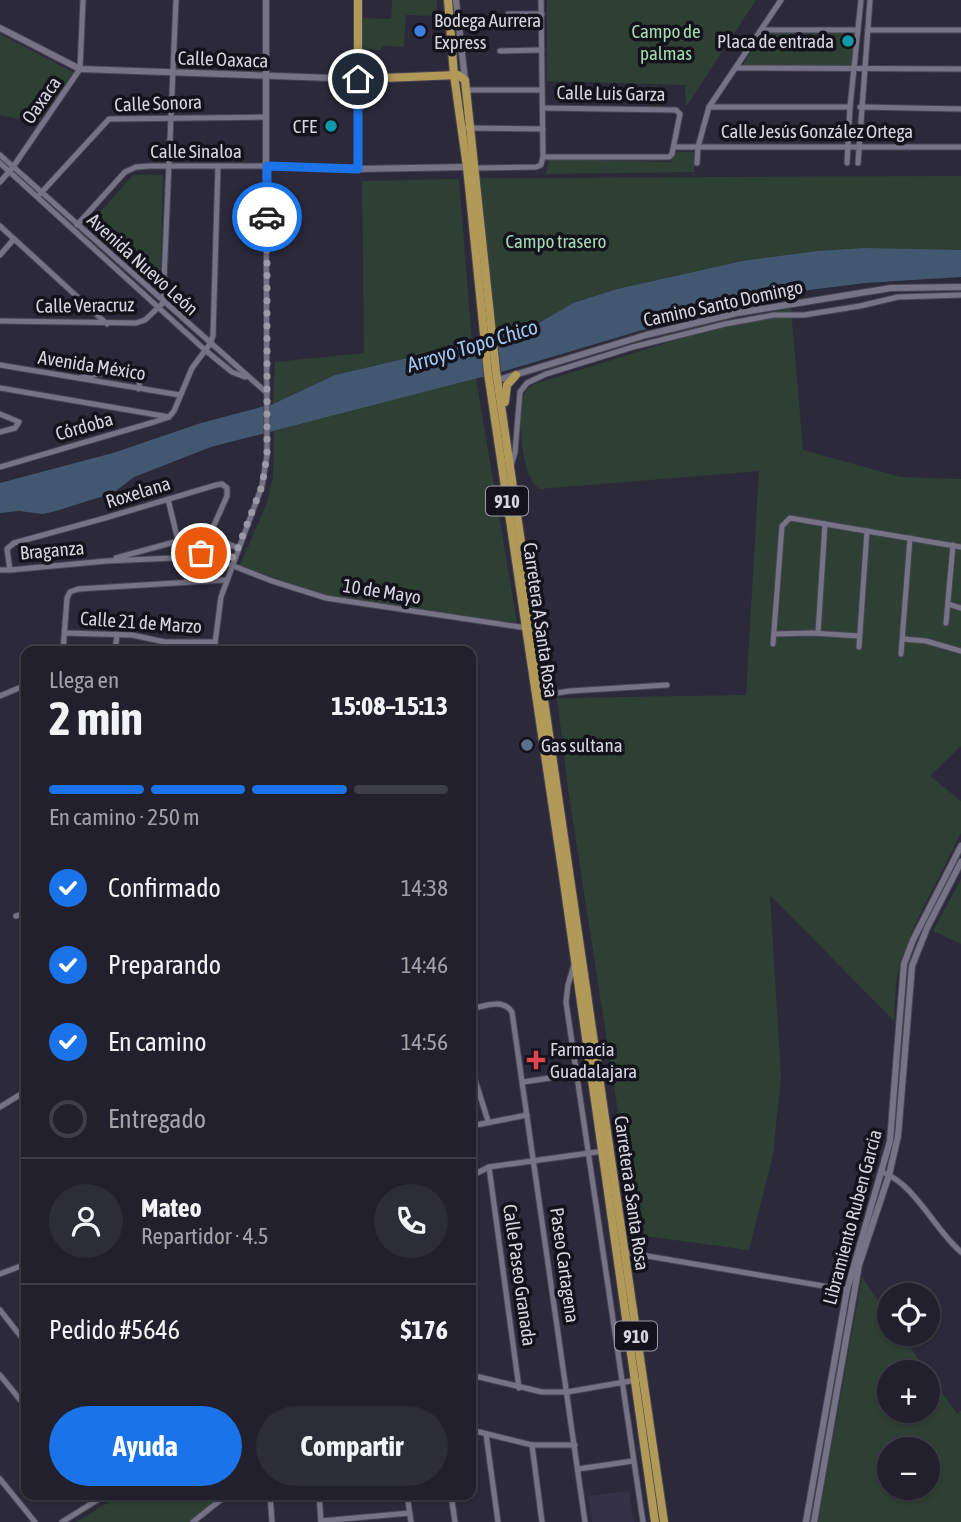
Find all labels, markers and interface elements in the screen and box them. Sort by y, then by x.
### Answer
place label: Bodega Aurrera Express [434,9,541,53]
park label: Campo de palmas [631,20,701,64]
marker: Bodega Aurrera Express [412,23,428,39]
place label: Placa de entrada [717,30,834,52]
marker: Placa de entrada [840,33,856,49]
street label: Calle Oaxaca [177,46,269,72]
pin [328,49,388,109]
icon: home [339,60,377,98]
street label: Oaxaca [17,72,65,128]
street label: Calle Luis Garza [556,81,666,105]
street label: Calle Sonora [114,90,202,116]
place label: CFE [293,115,317,137]
marker: CFE [323,118,339,134]
street label: Calle Jesús González Ortega [721,120,913,142]
street label: Calle Sinaloa [150,140,242,162]
courier [232,182,302,252]
icon: car [248,198,286,236]
street label: Avenida Nuevo León [83,208,203,320]
park label: Campo trasero [505,230,607,252]
street label: Camino Santo Domingo [641,275,805,331]
street label: Calle Veracruz [36,293,135,317]
water label: Arroyo Topo Chico [403,314,540,377]
street label: Avenida México [37,346,148,384]
street label: Córdoba [53,407,115,445]
street label: Roxelana [103,472,173,512]
road number: 910 [486,486,528,516]
pin [171,523,231,583]
icon: bag [182,534,220,572]
street label: Braganza [19,536,85,564]
street label: Carretera A Santa Rosa [519,541,563,699]
street label: 10 de Mayo [341,574,423,608]
street label: Calle 21 de Marzo [79,607,203,637]
text: Llega en [49,667,119,693]
text: 15:08–15:13 [331,691,448,721]
text: 2 min [49,692,143,745]
place label: Gas sultana [541,734,623,756]
marker: Gas sultana [519,737,535,753]
text: En camino · 250 m [49,804,200,830]
icon: check [49,869,87,907]
text: Confirmado [108,873,221,903]
text: 14:38 [401,875,448,901]
icon: check [49,946,87,984]
text: Preparando [108,950,221,980]
text: 14:46 [401,952,448,978]
icon: check [49,1023,87,1061]
text: En camino [108,1027,207,1057]
text: 14:56 [401,1029,448,1055]
place label: Farmacia Guadalajara [550,1038,637,1082]
marker: Farmacia Guadalajara [528,1052,544,1068]
text: Entregado [108,1104,206,1134]
street label: Carretera a Santa Rosa [610,1114,654,1272]
street label: Libramiento Ruben Garcia [818,1127,886,1307]
button: person [49,1184,123,1258]
button: phone [374,1184,448,1258]
text: Mateo [141,1193,202,1223]
street label: Calle Paseo Granada [499,1203,541,1347]
street label: Paseo Cartagena [546,1206,584,1324]
text: Repartidor · 4.5 [141,1223,268,1249]
map controls [877,1283,940,1500]
button: locate [877,1283,940,1346]
text: Pedido #5646 [49,1315,180,1345]
text: $176 [400,1315,448,1345]
road number: 910 [615,1322,657,1350]
button: + [877,1360,940,1423]
button: Ayuda [49,1406,242,1486]
button: Compartir [256,1406,448,1486]
button: − [877,1437,940,1500]

